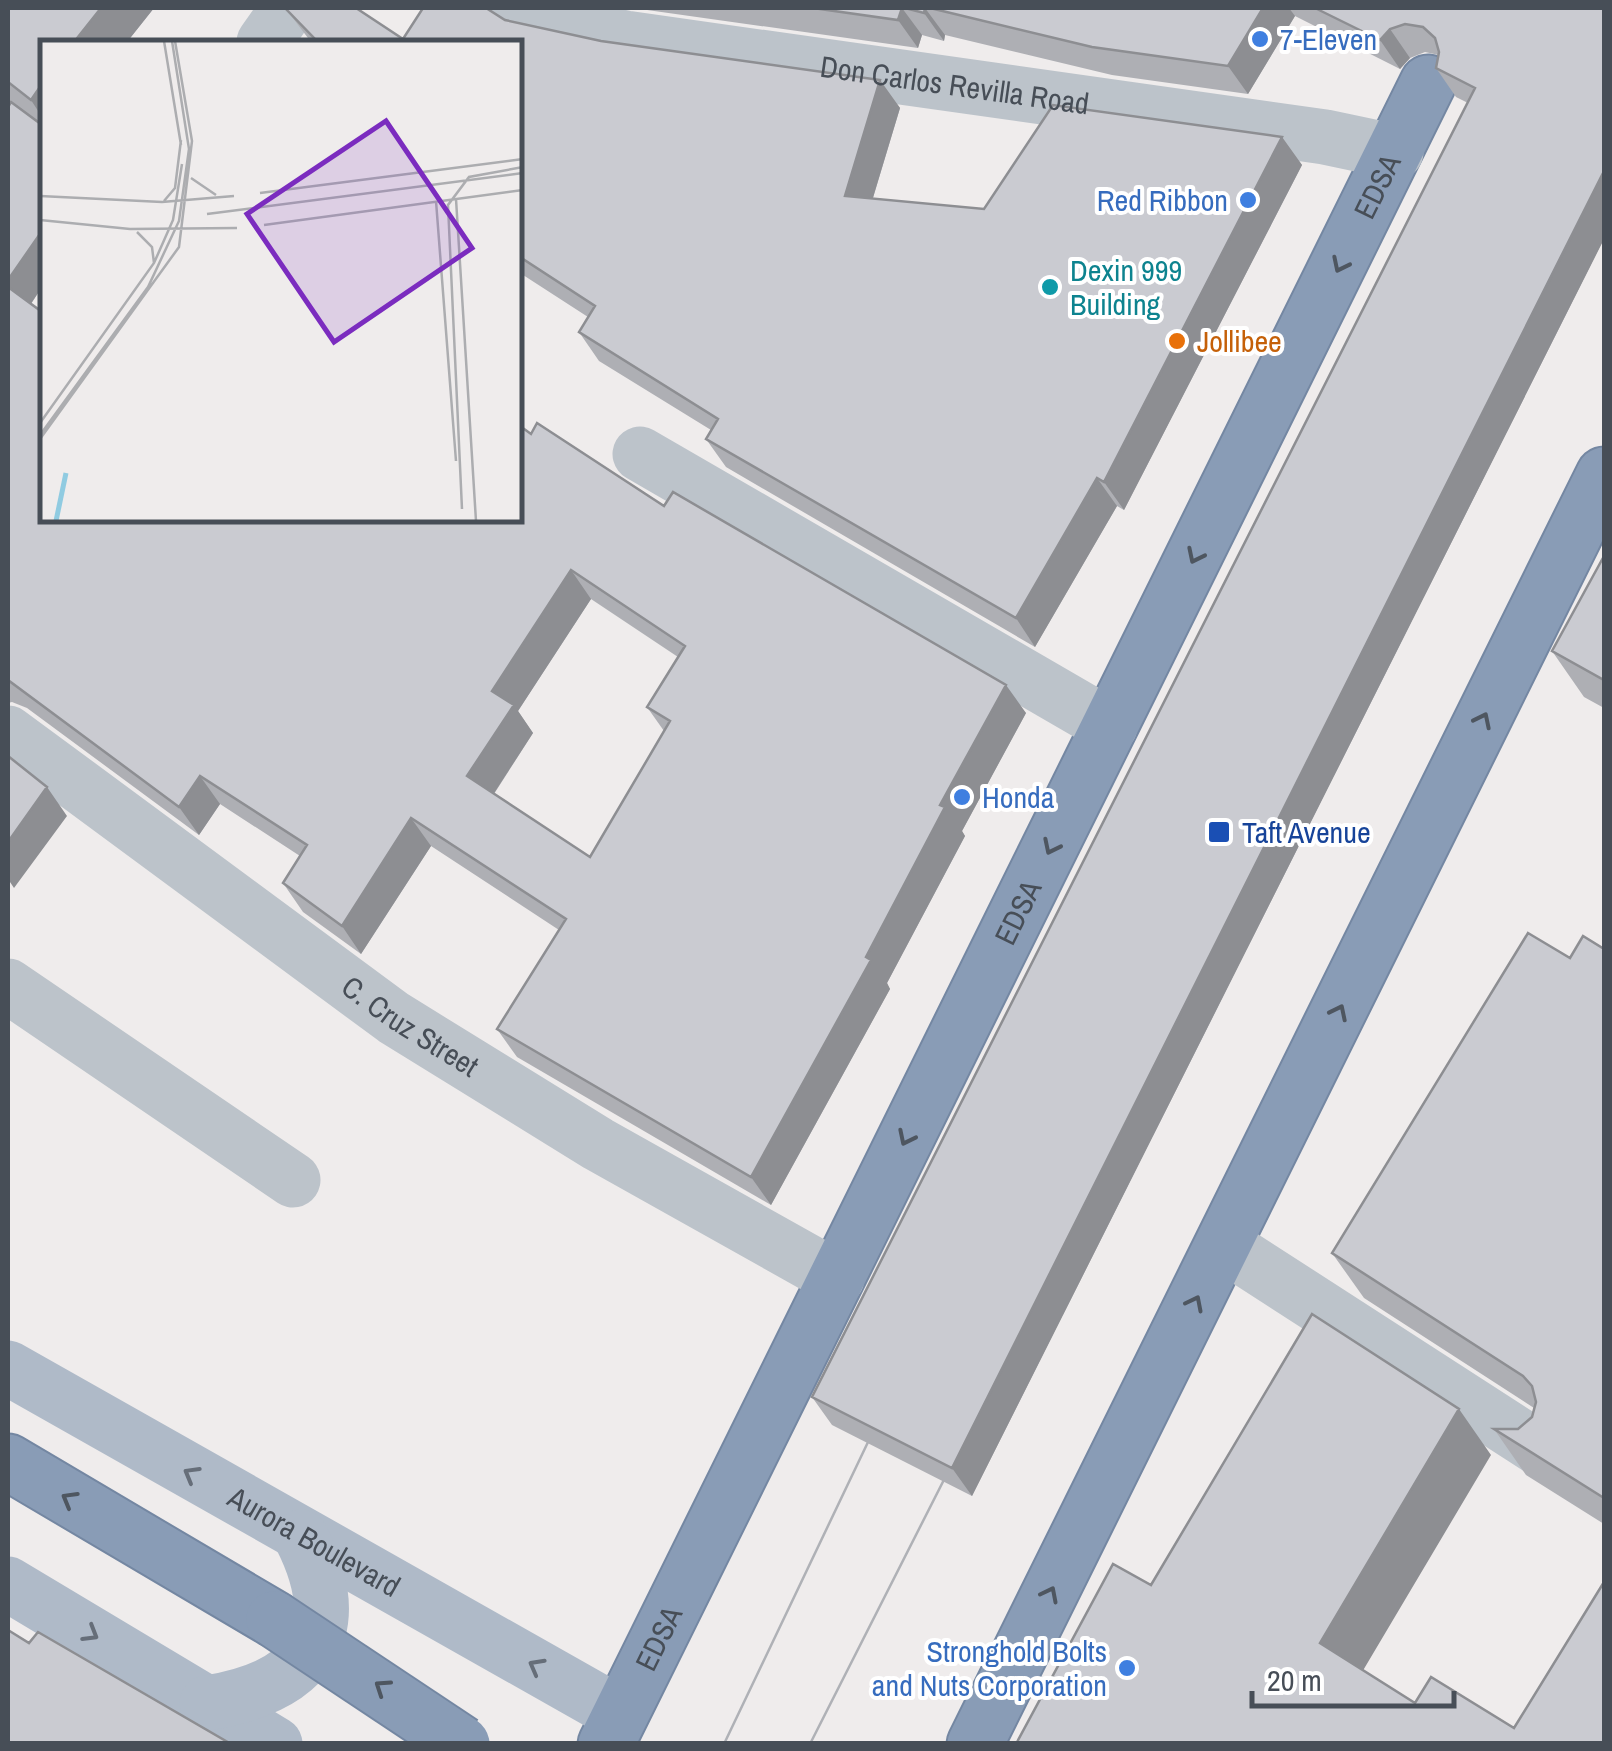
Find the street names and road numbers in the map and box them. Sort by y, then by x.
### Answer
street label: Don Carlos Revilla Road [818,46,1092,123]
street label: EDSA [1344,147,1410,225]
street label: EDSA [985,873,1051,951]
street label: C. Cruz Street [334,966,486,1086]
street label: Aurora Boulevard [220,1476,408,1606]
street label: EDSA [626,1599,691,1677]

